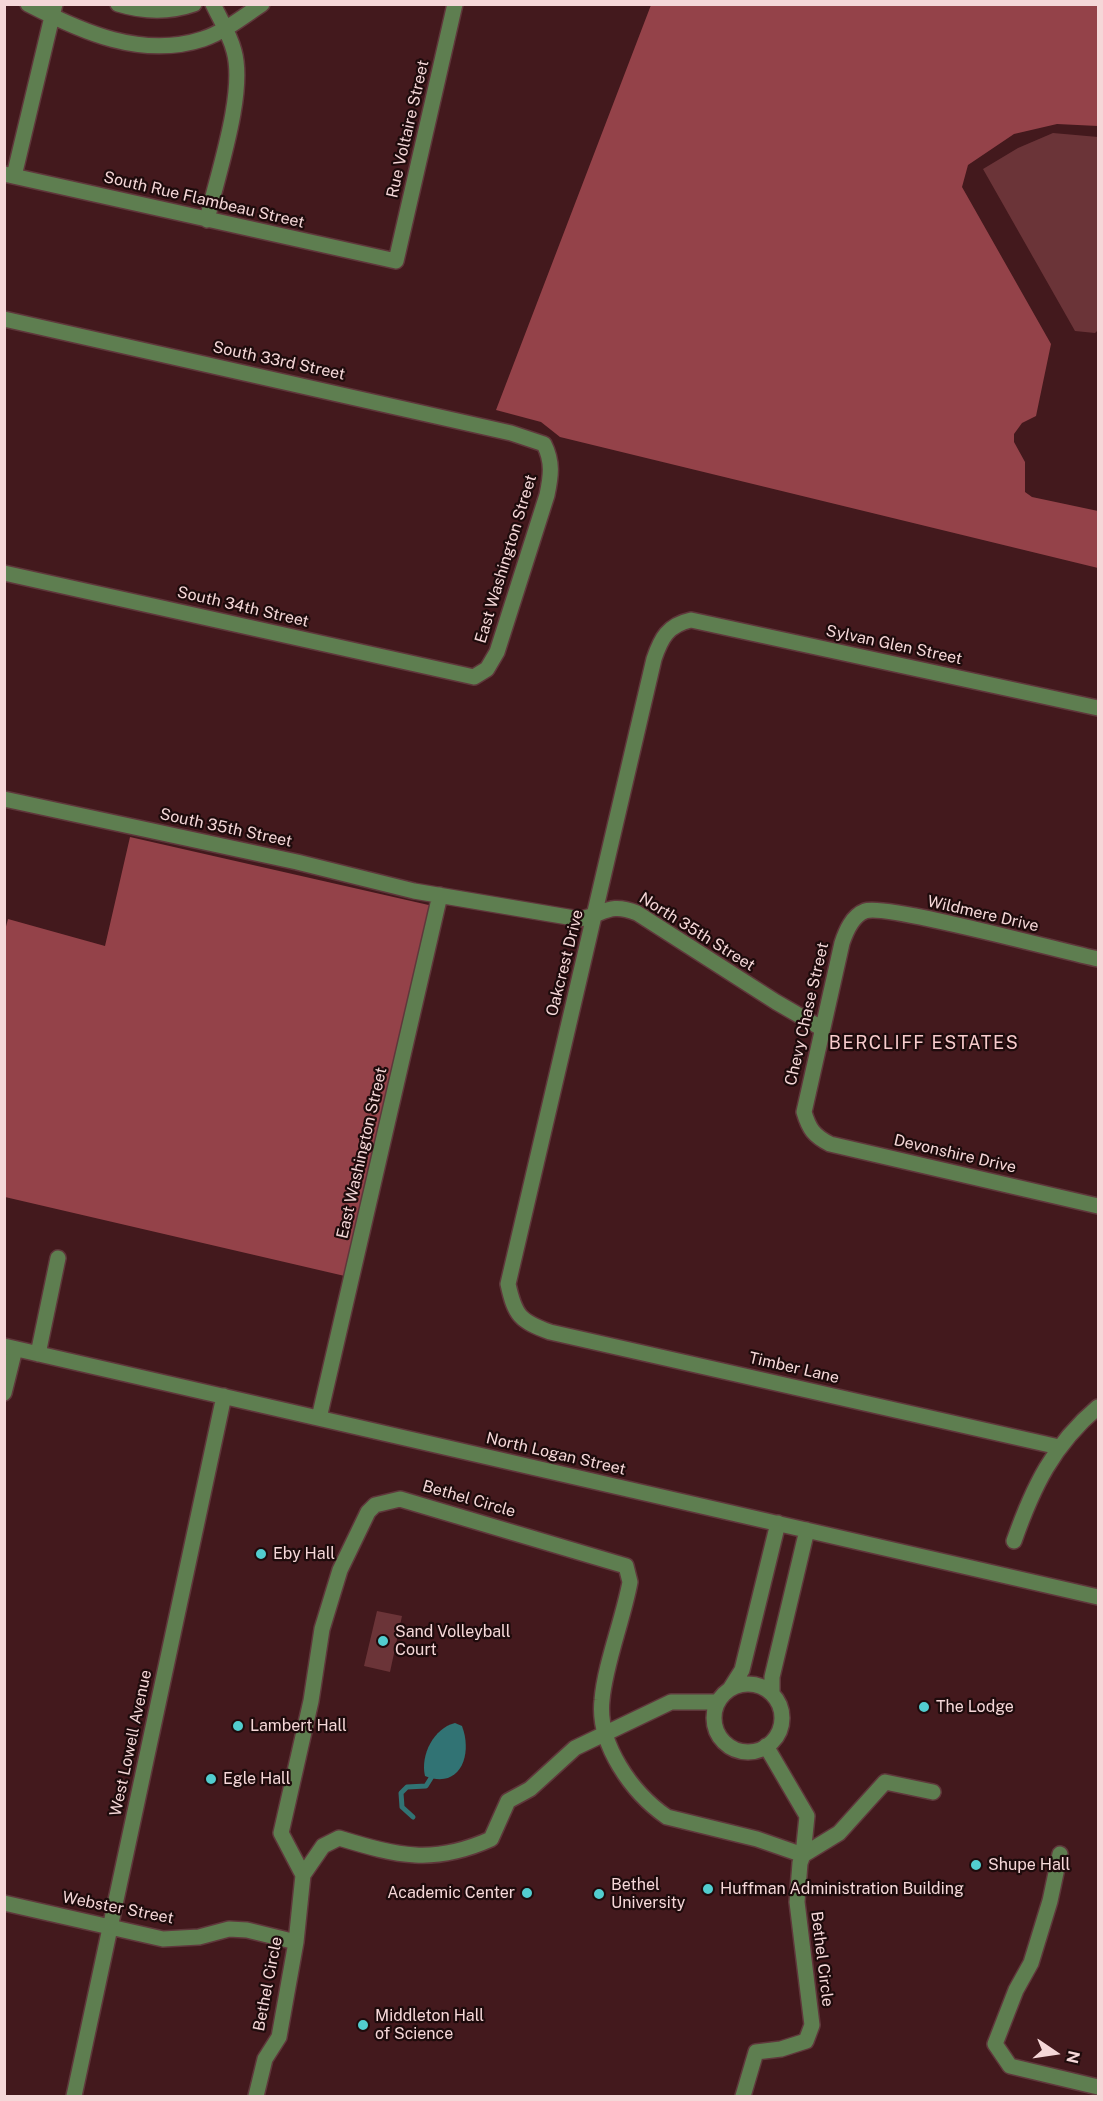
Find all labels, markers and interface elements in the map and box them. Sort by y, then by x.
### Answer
street label: Rue Voltaire Street [383,58,433,200]
street label: South Rue Flambeau Street [102,168,306,232]
street label: South 33rd Street [211,338,347,384]
street label: East Washington Street [471,472,541,646]
street label: South 34th Street [175,583,311,631]
street label: Sylvan Glen Street [824,621,964,669]
street label: South 35th Street [158,805,294,851]
street label: North 35th Street [636,889,758,975]
street label: Wildmere Drive [925,892,1041,936]
street label: Oakcrest Drive [542,908,588,1018]
street label: Chevy Chase Street [781,940,833,1088]
district label: BERCLIFF ESTATES [829,1032,1019,1054]
street label: East Washington Street [333,1065,391,1241]
street label: Devonshire Drive [892,1131,1018,1177]
street label: Timber Lane [747,1348,841,1388]
street label: North Logan Street [484,1429,628,1479]
street label: Bethel Circle [420,1477,518,1521]
place label: Eby Hall [273,1544,335,1564]
marker: Eby Hall [254,1547,268,1561]
place label: Sand Volleyball Court [395,1622,511,1660]
marker: Sand Volleyball Court [376,1634,390,1648]
street label: West Lowell Avenue [106,1668,156,1818]
place label: The Lodge [936,1697,1014,1717]
marker: The Lodge [917,1700,931,1714]
place label: Lambert Hall [250,1716,347,1736]
marker: Lambert Hall [231,1719,245,1733]
place label: Egle Hall [223,1769,291,1789]
marker: Egle Hall [204,1772,218,1786]
place label: Shupe Hall [988,1855,1070,1875]
marker: Shupe Hall [969,1858,983,1872]
place label: Bethel University [611,1875,685,1913]
place label: Huffman Administration Building [720,1879,964,1899]
marker: Huffman Administration Building [701,1882,715,1896]
place label: Academic Center [387,1883,515,1903]
marker: Academic Center [520,1886,534,1900]
marker: Bethel University [592,1887,606,1901]
street label: Webster Street [61,1888,175,1928]
street label: Bethel Circle [807,1910,837,2008]
street label: Bethel Circle [249,1935,287,2033]
place label: Middleton Hall of Science [375,2006,484,2044]
marker: Middleton Hall of Science [356,2018,370,2032]
north arrow [1025,2023,1085,2083]
text: N [1062,2049,1084,2065]

